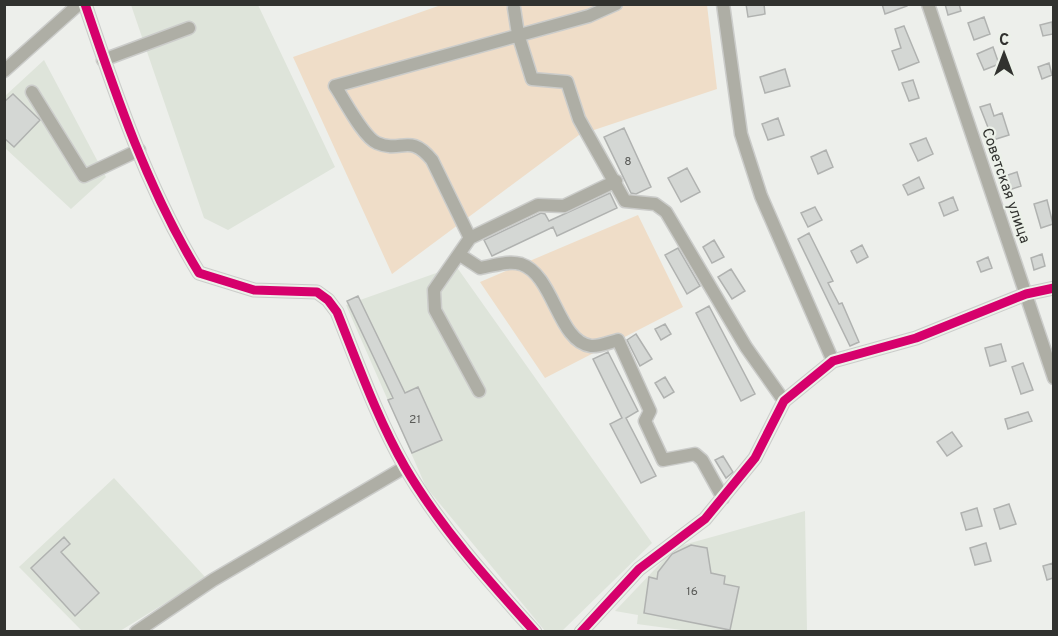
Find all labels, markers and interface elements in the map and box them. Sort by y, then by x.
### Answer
north arrow [974,24,1034,84]
text: С [999,31,1009,51]
street label: Советская улица [976,126,1034,246]
house number: 8 [624,154,632,170]
house number: 21 [409,412,421,428]
house number: 16 [686,584,698,600]

